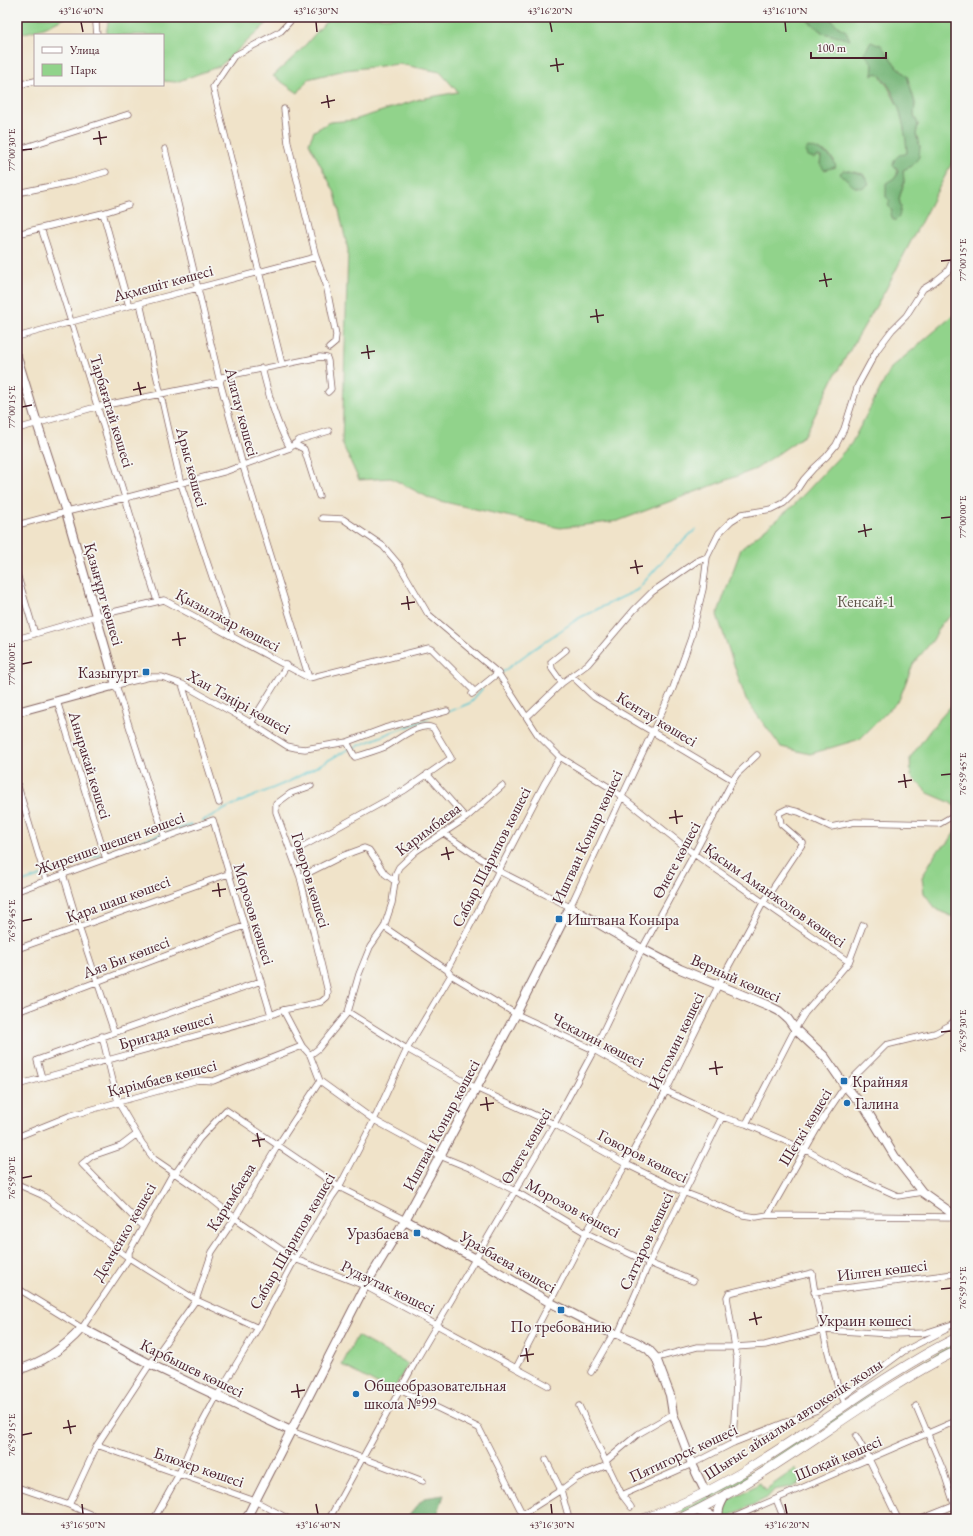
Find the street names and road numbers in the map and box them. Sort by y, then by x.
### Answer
street label: Ақмешіт көшесі [110,260,215,307]
street label: Тарбағатай көшесі [85,352,139,470]
street label: Алатау көшесі [220,364,264,459]
street label: Арыс көшесі [171,424,213,509]
street label: Қазығұрт көшесі [79,540,129,648]
street label: Қызылжар көшесі [172,584,284,656]
street label: Хан Тәңірі көшесі [183,664,295,739]
street label: Кентау көшесі [613,687,701,751]
street label: Аныракай көшесі [63,708,116,822]
street label: Иштван Коныр көшесі [547,766,627,908]
street label: Сабыр Шарипов көшесі [446,783,536,931]
street label: Каримбаева [391,797,465,860]
street label: Жиренше шешен көшесі [32,806,187,880]
street label: Өнеге көшесі [647,818,705,902]
street label: Говоров көшесі [287,830,335,930]
street label: Қасым Аманжолов көшесі [700,838,850,952]
street label: Морозов көшесі [229,861,279,967]
street label: Қара шаш көшесі [63,870,173,928]
street label: Аяз Би көшесі [79,931,172,984]
street label: Верный көшесі [688,949,784,1007]
street label: Истомин көшесі [643,988,709,1093]
street label: Бригада көшесі [116,1007,216,1055]
street label: Чекалин көшесі [548,1008,648,1072]
street label: Қарімбаев көшесі [105,1054,219,1102]
street label: Иштван Коныр көшесі [398,1056,485,1194]
street label: Шеткі көшесі [774,1084,836,1170]
street label: Өнеге көшесі [496,1104,556,1188]
street label: Говоров көшесі [594,1124,692,1188]
street label: Каримбаева [202,1158,261,1235]
street label: Сабыр Шарипов көшесі [244,1169,340,1313]
street label: Морозов көшесі [522,1173,624,1243]
street label: Демченко көшесі [87,1179,161,1285]
street label: Саттаров көшесі [614,1188,678,1294]
street label: Уразбаева көшесі [455,1225,560,1298]
street label: Иілген көшесі [836,1254,928,1286]
street label: Рудзутак көшесі [337,1255,439,1319]
street label: Украин көшесі [817,1310,912,1331]
street label: Карбышев көшесі [137,1334,247,1402]
street label: Шығыс айналма автокөлік жолы [700,1353,887,1485]
street label: Пятигорск көшесі [625,1419,741,1487]
street label: Шоқай көшесі [791,1430,885,1486]
street label: Блюхер көшесі [151,1442,247,1492]

